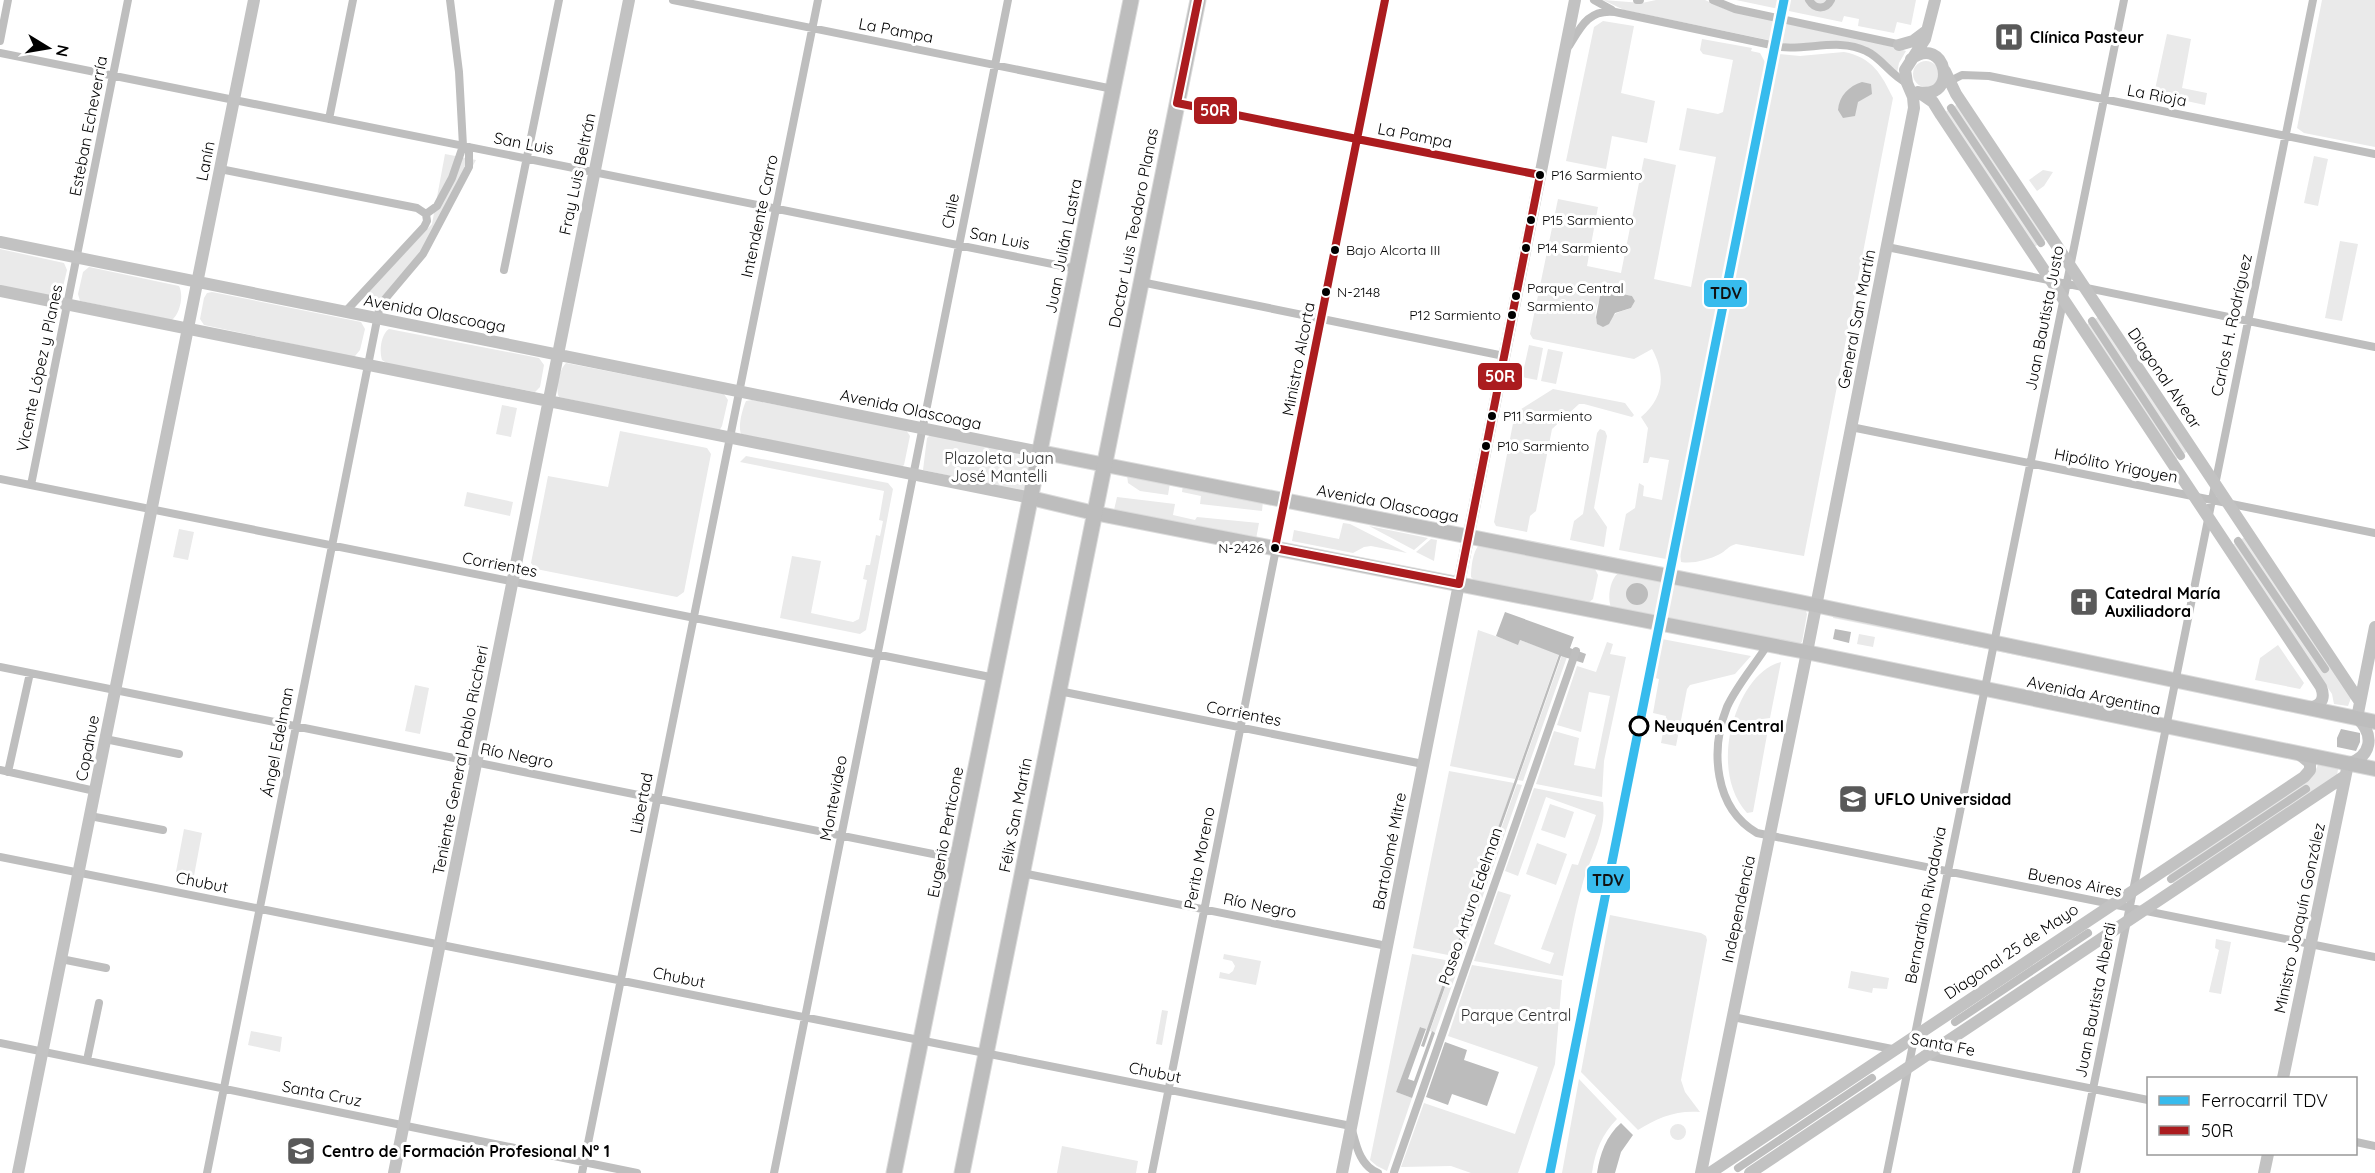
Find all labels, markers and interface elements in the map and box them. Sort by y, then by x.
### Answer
street label: La Pampa [857,13,935,47]
north arrow [18,18,78,78]
hospital icon: Clínica Pasteur [1993,21,2025,53]
place label: Clínica Pasteur [2030,27,2144,47]
text: N [52,43,74,59]
street label: Esteban Echeverría [65,54,111,198]
street label: La Rioja [2125,79,2189,111]
line badge: 50R [1193,96,1238,125]
text: 50R [1200,100,1230,120]
street label: Fray Luis Beltrán [554,111,600,237]
street label: La Pampa [1376,118,1454,152]
street label: Doctor Luis Teodoro Planas [1104,126,1162,330]
street label: San Luis [492,127,556,159]
street label: Lanín [191,139,219,183]
street label: Intendente Carro [736,153,782,279]
place label: P16 Sarmiento [1551,166,1643,184]
marker: P16 Sarmiento [1534,169,1546,181]
street label: Juan Julián Lastra [1040,177,1086,315]
street label: Chile [937,192,963,230]
place label: P15 Sarmiento [1542,211,1634,229]
marker: P15 Sarmiento [1525,214,1537,226]
street label: San Luis [968,222,1032,254]
place label: P14 Sarmiento [1537,239,1628,257]
place label: Bajo Alcorta III [1346,241,1440,259]
marker: P14 Sarmiento [1520,242,1532,254]
marker: Bajo Alcorta III [1329,244,1341,256]
street label: Juan Bautista Justo [2020,244,2068,392]
street label: General San Martín [1833,248,1879,390]
street label: Carlos H. Rodríguez [2206,252,2256,398]
place label: Parque Central Sarmiento [1527,279,1624,315]
line badge: TDV [1703,279,1748,308]
street label: Vicente López y Planes [11,283,67,453]
place label: N-2148 [1337,283,1380,301]
text: TDV [1710,283,1742,303]
marker: N-2148 [1320,286,1332,298]
street label: Avenida Olascoaga [362,289,508,337]
marker: Parque Central Sarmiento [1510,290,1522,302]
street label: Ministro Alcorta [1277,301,1319,417]
place label: P12 Sarmiento [1409,306,1501,324]
marker: P12 Sarmiento [1506,309,1518,321]
street label: Diagonal Alvear [2124,324,2206,432]
line badge: 50R [1477,362,1523,391]
text: 50R [1485,366,1515,386]
street label: Avenida Olascoaga [838,384,984,434]
place label: P11 Sarmiento [1503,407,1592,425]
marker: P11 Sarmiento [1486,410,1498,422]
place label: P10 Sarmiento [1497,437,1589,455]
marker: P10 Sarmiento [1480,440,1492,452]
street label: Hipólito Yrigoyen [2052,443,2180,487]
park label: Plazoleta Juan José Mantelli [944,448,1054,486]
street label: Avenida Olascoaga [1315,479,1461,527]
place label: N-2426 [1218,539,1264,557]
marker: N-2426 [1269,542,1281,554]
street label: Corrientes [461,547,539,581]
place label: Catedral María Auxiliadora [2105,583,2221,621]
church icon: Catedral María Auxiliadora [2068,586,2100,618]
street label: Teniente General Pablo Riccheri [428,643,492,877]
street label: Avenida Argentina [2026,671,2162,719]
street label: Ángel Edelman [257,685,297,799]
street label: Corrientes [1205,696,1283,730]
street label: Copahue [71,713,103,783]
marker: Neuquén Central [1629,716,1649,736]
place label: Neuquén Central [1654,716,1784,736]
street label: Río Negro [479,738,555,772]
street label: Montevideo [815,754,851,842]
street label: Félix San Martín [994,756,1036,874]
street label: Eugenio Perticone [922,765,968,899]
street label: Libertad [625,771,657,835]
school or university icon: UFLO Universidad [1837,783,1869,815]
place label: UFLO Universidad [1874,789,2011,809]
street label: Bartolomé Mitre [1368,790,1410,912]
street label: Perito Moreno [1179,805,1219,911]
street label: Ministro Joaquín González [2269,821,2329,1015]
street label: Paseo Arturo Edelman [1434,824,1506,988]
street label: Bernardino Rivadavia [1900,825,1950,985]
street label: Independencia [1717,853,1759,965]
street label: Buenos Aires [2026,863,2124,901]
line badge: TDV [1586,865,1631,894]
street label: Chubut [174,867,230,897]
text: TDV [1592,870,1624,890]
street label: Río Negro [1222,888,1298,922]
street label: Diagonal 25 de Mayo [1940,899,2082,1003]
street label: Juan Bautista Alberdi [2070,920,2120,1080]
street label: Chubut [651,962,707,992]
park label: Parque Central [1461,1005,1571,1025]
street label: Santa Fe [1909,1028,1977,1060]
street label: Chubut [1127,1057,1183,1087]
street label: Santa Cruz [280,1075,364,1111]
legend [2147,1077,2357,1155]
text: Ferrocarril TDV [2201,1089,2328,1112]
text: 50R [2201,1119,2234,1142]
school or university icon: Centro de Formación Profesional N° 1 [285,1135,317,1167]
place label: Centro de Formación Profesional N° 1 [322,1141,610,1161]

